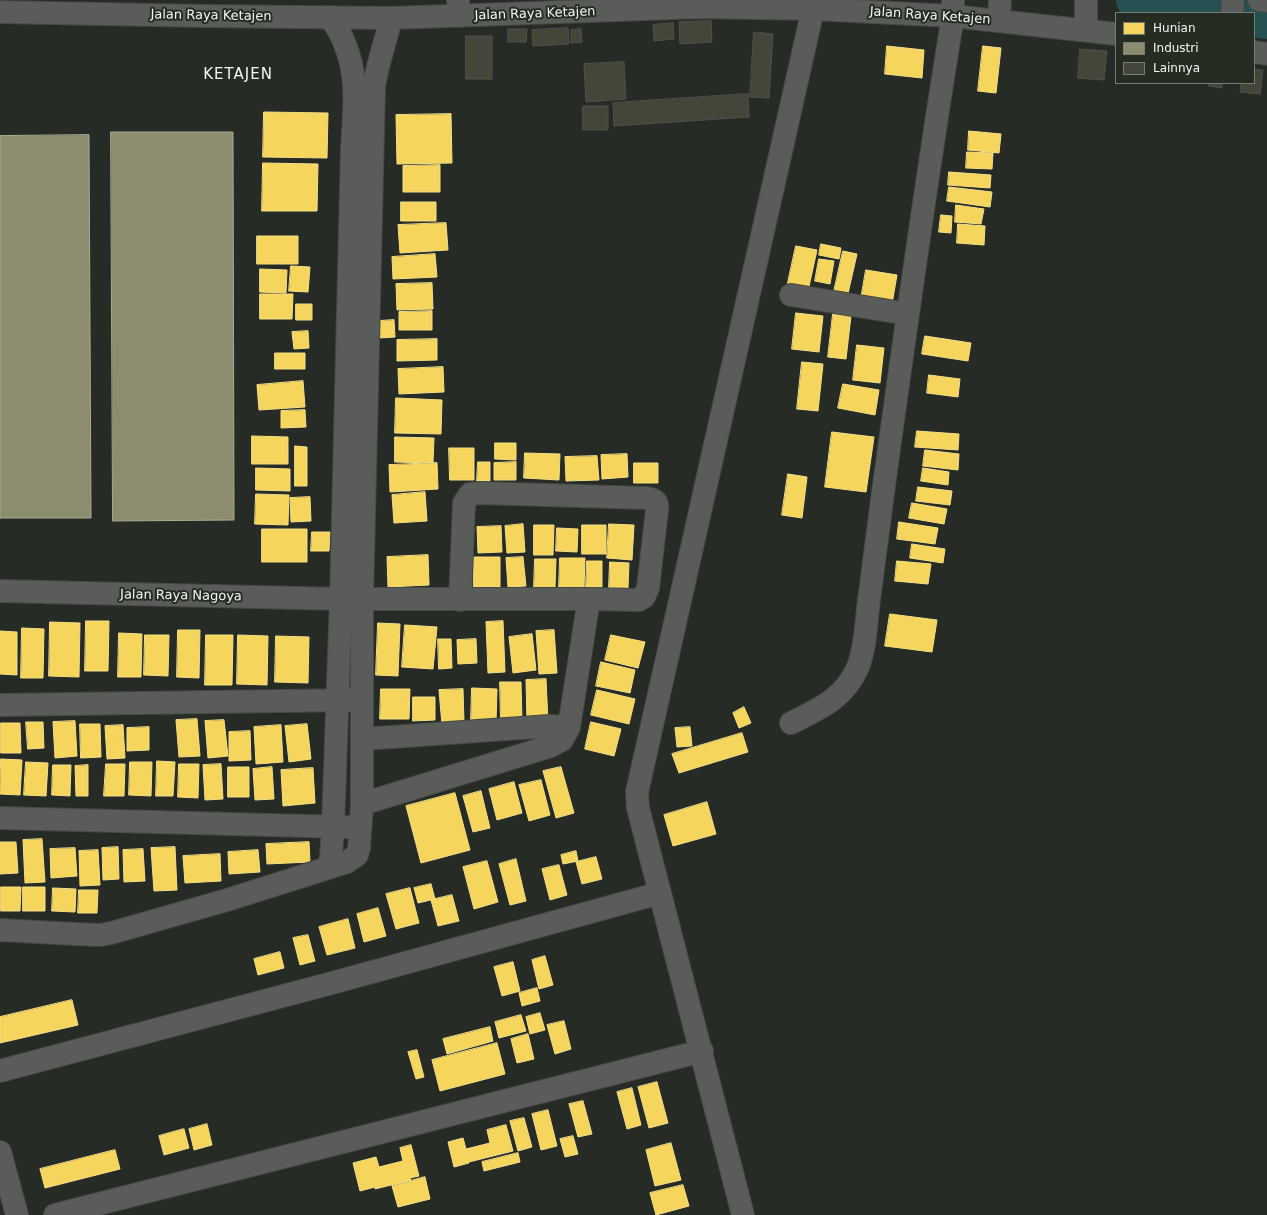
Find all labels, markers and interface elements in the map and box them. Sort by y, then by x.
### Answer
street label: Jalan Raya Ketajen [474,4,596,24]
street label: Jalan Raya Ketajen [869,4,991,28]
street label: Jalan Raya Ketajen [150,7,272,25]
legend [1115,12,1255,84]
text: Hunian [1153,21,1196,35]
text: Industri [1153,41,1199,55]
text: Lainnya [1153,61,1200,75]
district label: KETAJEN [203,66,273,84]
street label: Jalan Raya Nagoya [120,587,242,605]

